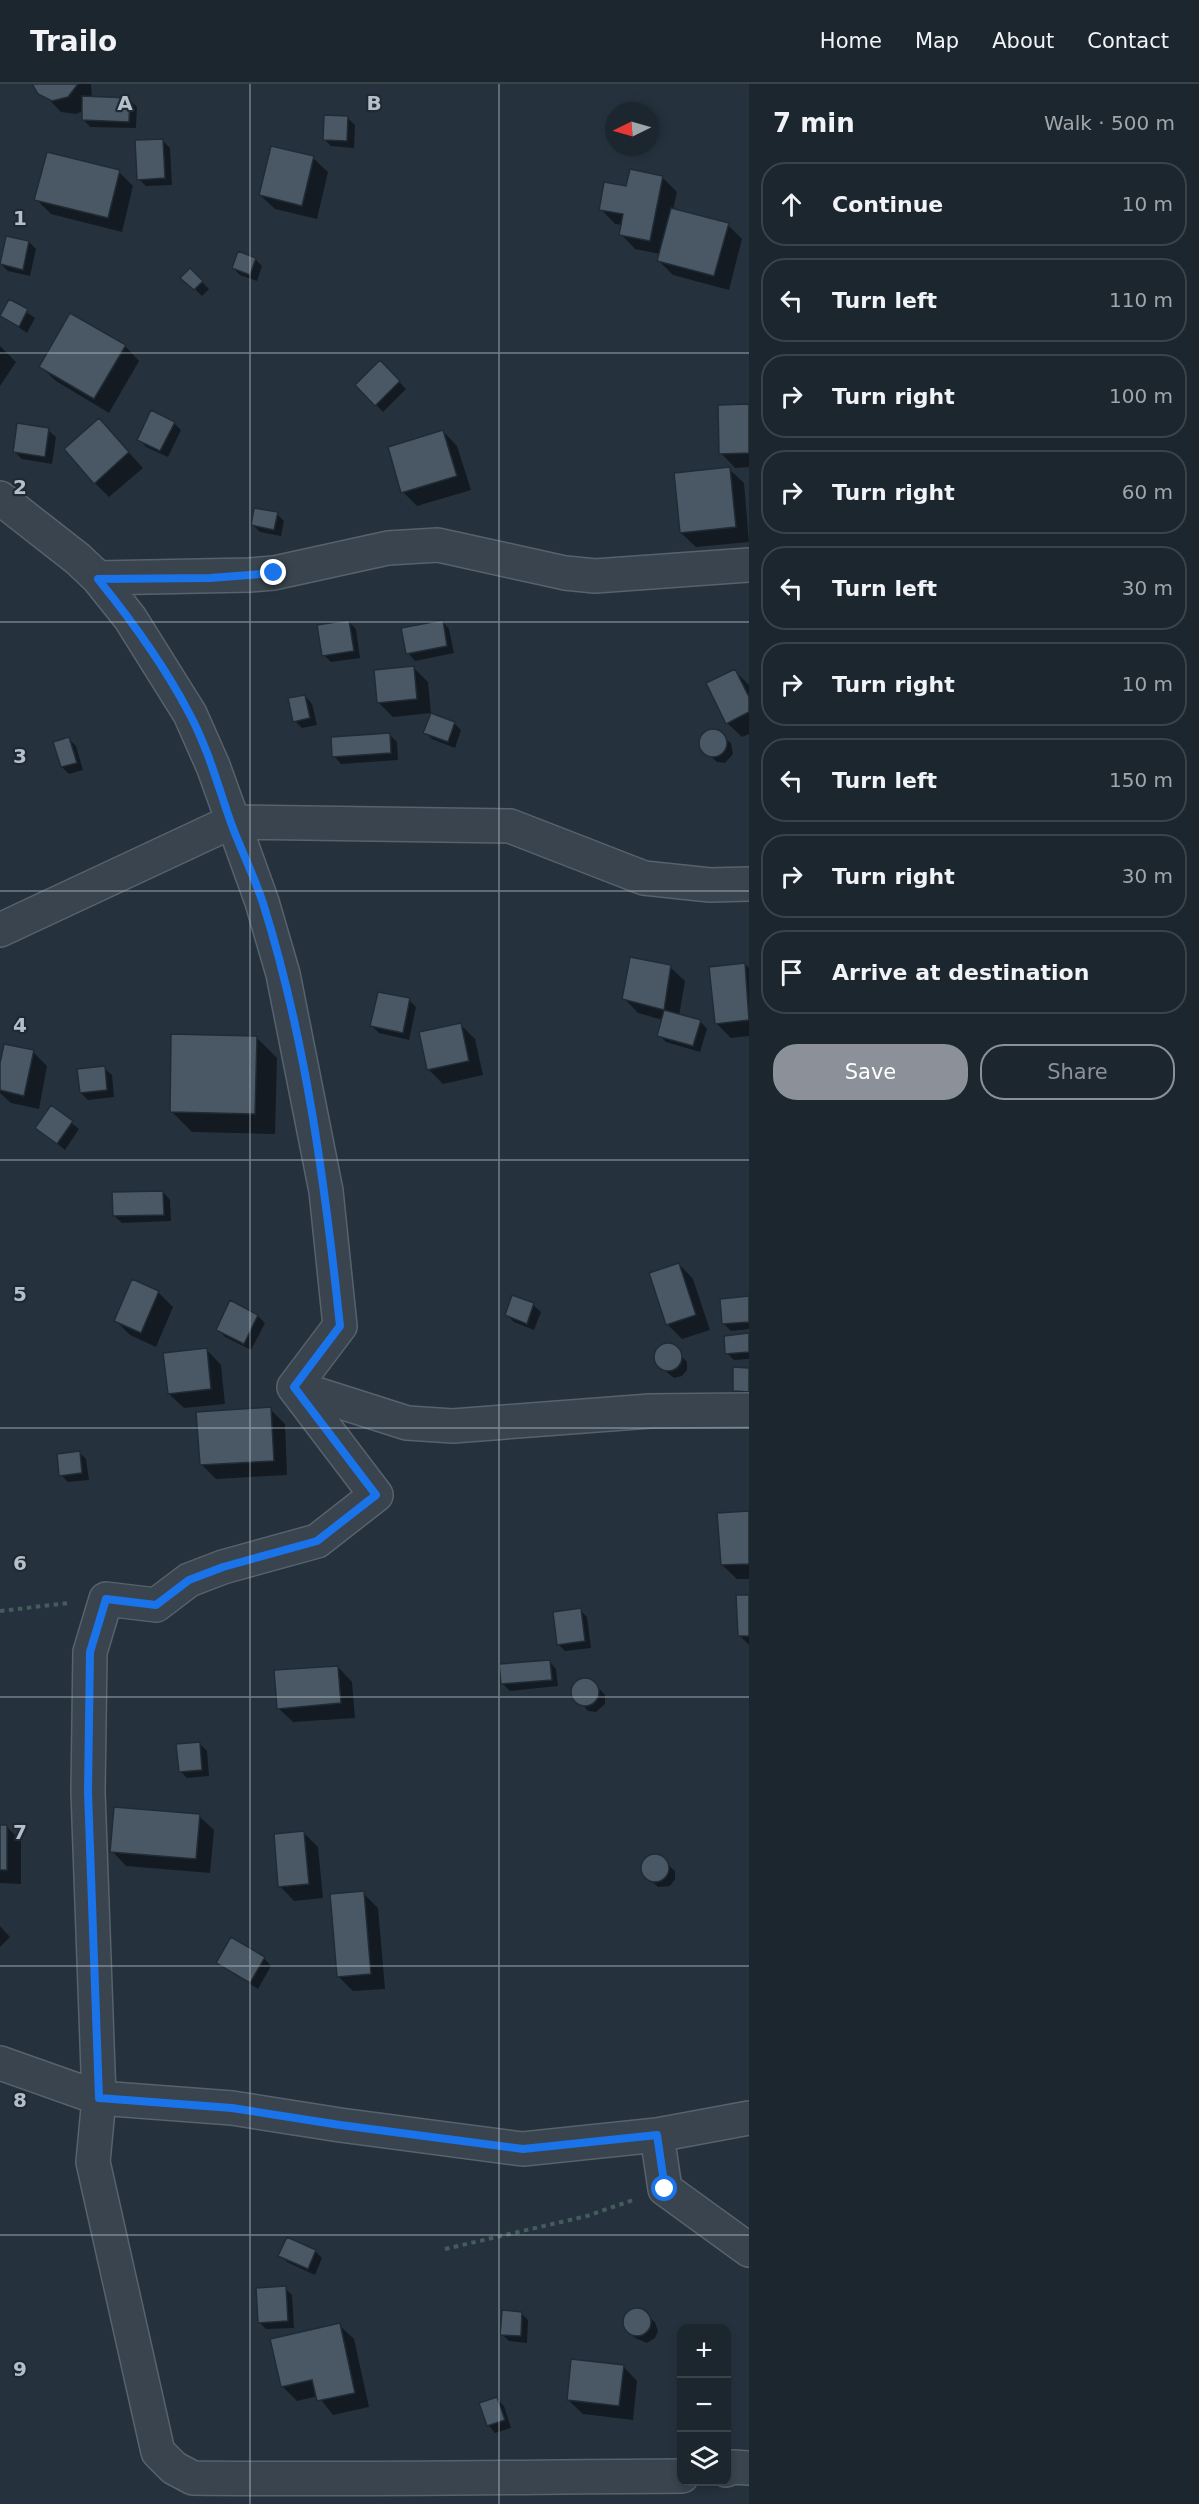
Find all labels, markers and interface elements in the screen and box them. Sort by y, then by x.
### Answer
text: Trailo [30,25,117,58]
text: Home [820,29,882,53]
text: Map [915,29,959,53]
text: About [992,29,1054,53]
text: Contact [1087,29,1169,53]
text: A [117,91,133,115]
text: B [366,91,382,115]
north arrow [605,102,659,156]
text: 7 min [773,108,855,138]
text: Walk · 500 m [1044,111,1175,135]
icon: ahead [775,188,808,221]
text: Continue [832,192,943,217]
text: 10 m [1122,192,1173,216]
text: 1 [13,206,27,230]
icon: left [775,284,808,317]
text: Turn left [832,288,937,313]
text: 110 m [1109,288,1173,312]
icon: right [775,380,808,413]
text: Turn right [832,384,955,409]
text: 100 m [1109,384,1173,408]
text: 2 [13,475,27,499]
icon: right [775,476,808,509]
text: Turn right [832,480,955,505]
text: 60 m [1122,480,1173,504]
route end [260,559,286,585]
icon: left [775,572,808,605]
text: Turn left [832,576,937,601]
text: 30 m [1122,576,1173,600]
icon: right [775,668,808,701]
text: Turn right [832,672,955,697]
text: 10 m [1122,672,1173,696]
text: 3 [13,744,27,768]
icon: left [775,764,808,797]
text: Turn left [832,768,937,793]
text: 150 m [1109,768,1173,792]
icon: right [775,860,808,893]
text: Turn right [832,864,955,889]
text: 30 m [1122,864,1173,888]
icon: arrive [775,956,808,989]
text: Arrive at destination [832,960,1089,985]
text: 4 [13,1013,27,1037]
button: Save [773,1044,968,1100]
button: Share [980,1044,1175,1100]
text: 5 [13,1282,27,1306]
text: 6 [13,1551,27,1575]
text: 7 [13,1820,27,1844]
text: 8 [13,2088,27,2112]
route start [651,2175,677,2201]
map controls [677,2324,731,2486]
button: + [677,2324,731,2378]
text: 9 [13,2357,27,2381]
button: − [677,2378,731,2432]
button: layers [677,2432,731,2486]

